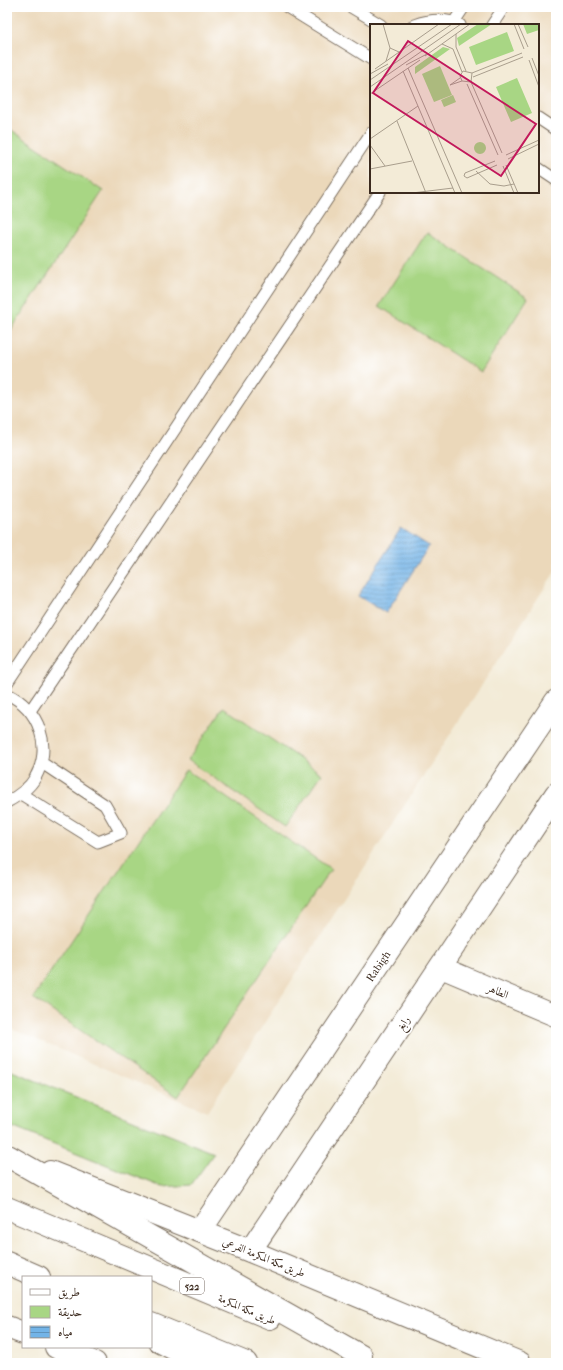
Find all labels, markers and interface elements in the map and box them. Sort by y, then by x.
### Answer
inset map [370,24,539,193]
street label: Rabigh [363,948,394,984]
street label: الطاهر [484,981,510,1003]
street label: رابغ [394,1014,415,1035]
street label: طريق مكة المكرمة الفرعي [220,1235,307,1282]
legend [22,1276,152,1348]
road number: 522 [180,1278,204,1294]
text: طريق [58,1285,80,1300]
street label: طريق مكة المكرمة [216,1291,278,1328]
text: حديقة [58,1305,82,1320]
text: مياه [58,1325,73,1339]

